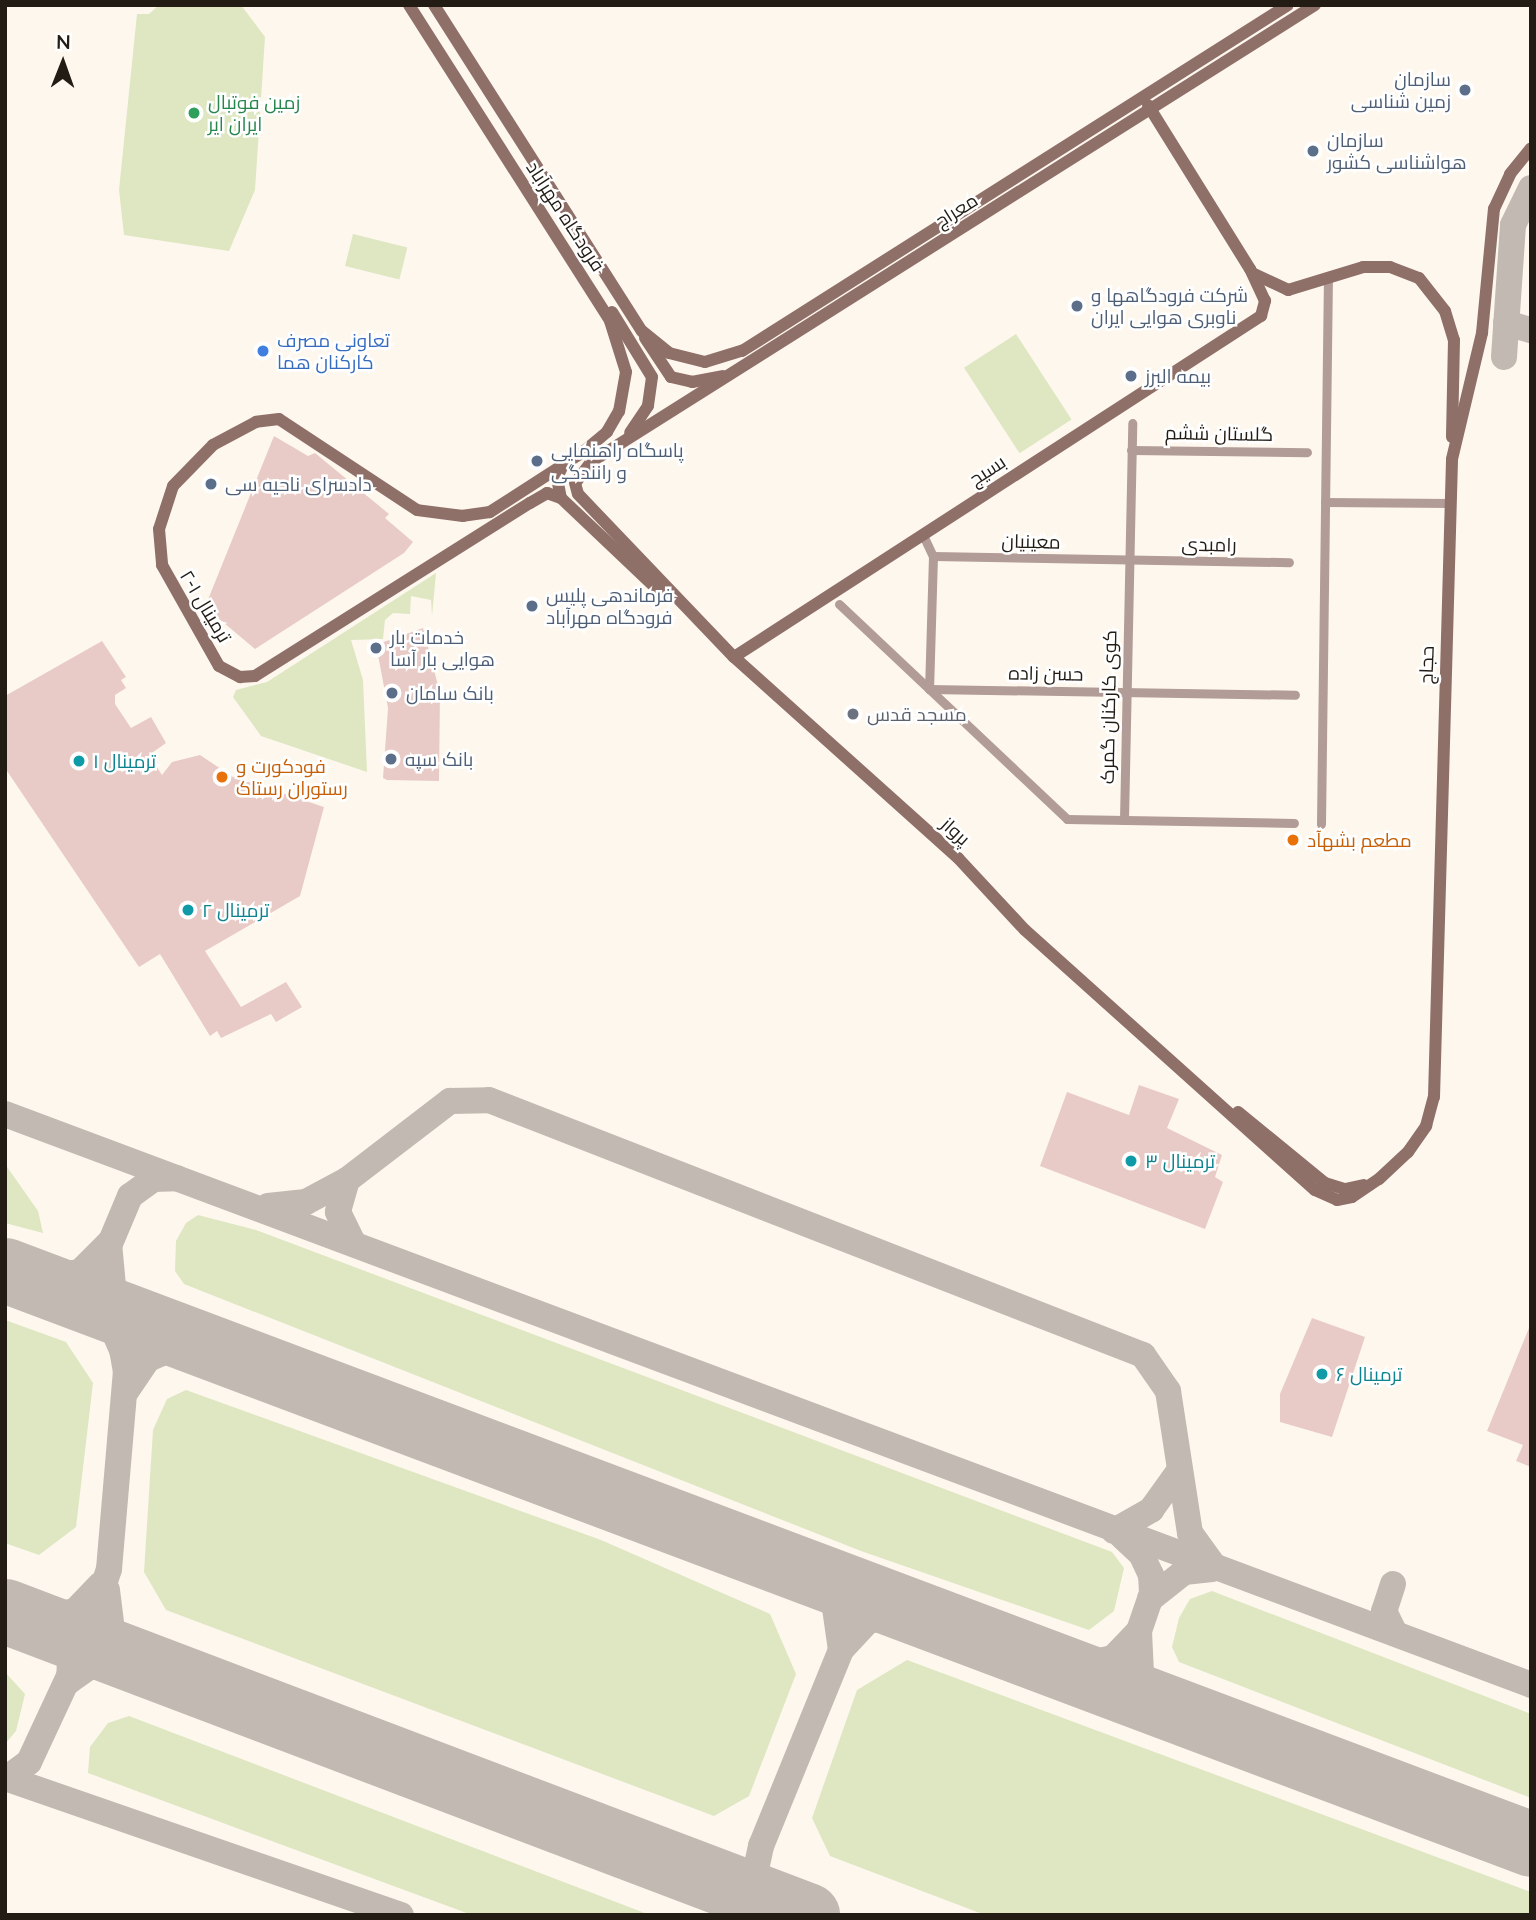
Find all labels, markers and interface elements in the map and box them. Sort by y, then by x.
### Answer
north arrow [28,28,98,98]
text: N [56,30,71,53]
place label: سازمان زمین شناسی [1351,68,1451,112]
marker: سازمان زمین شناسی [1457,82,1473,98]
place label: زمین فوتبال ایران ایر [208,91,300,135]
marker: زمین فوتبال ایران ایر [186,105,202,121]
place label: سازمان هواشناسی کشور [1327,129,1467,173]
marker: سازمان هواشناسی کشور [1305,143,1321,159]
street label: فرودگاه مهرآباد [522,157,610,275]
street label: معراج [930,188,982,232]
place label: شرکت فرودگاهها و ناوبری هوایی ایران [1091,284,1248,328]
marker: شرکت فرودگاهها و ناوبری هوایی ایران [1069,298,1085,314]
place label: تعاونی مصرف کارکنان هما [277,329,390,373]
marker: تعاونی مصرف کارکنان هما [255,343,271,359]
place label: بیمه البرز [1145,365,1211,387]
marker: بیمه البرز [1123,368,1139,384]
street label: گلستان ششم [1165,421,1273,445]
place label: پاسگاه راهنمایی و رانندگی [551,439,684,483]
street label: بسیج [964,450,1010,490]
marker: پاسگاه راهنمایی و رانندگی [529,453,545,469]
place label: دادسرای ناحیه سی [225,473,372,495]
marker: دادسرای ناحیه سی [203,476,219,492]
street label: معینیان [1001,529,1061,553]
street label: رامبدی [1181,532,1237,556]
street label: ترمینال ۱-۲ [176,566,236,646]
place label: فرماندهی پلیس فرودگاه مهرآباد [546,584,673,628]
marker: فرماندهی پلیس فرودگاه مهرآباد [524,598,540,614]
place label: خدمات بار هوایی بار آسا [390,626,495,670]
street label: کوی کارکنان گمرک [1095,630,1121,784]
marker: خدمات بار هوایی بار آسا [368,640,384,656]
street label: حجاج [1414,645,1438,685]
street label: حسن زاده [1008,661,1084,685]
place label: بانک سامان [406,682,494,704]
marker: بانک سامان [384,685,400,701]
place label: مسجد قدس [867,703,967,725]
marker: مسجد قدس [845,706,861,722]
place label: بانک سپه [405,748,473,770]
place label: ترمینال ۱ [93,750,156,772]
marker: بانک سپه [383,751,399,767]
marker: ترمینال ۱ [71,753,87,769]
place label: فودکورت و رستوران رستاک [236,755,348,799]
marker: فودکورت و رستوران رستاک [214,769,230,785]
street label: پرواز [937,812,975,850]
place label: مطعم بشهآد [1307,829,1412,851]
marker: مطعم بشهآد [1285,832,1301,848]
place label: ترمینال ۲ [202,899,269,921]
marker: ترمینال ۲ [180,902,196,918]
place label: ترمینال ۳ [1145,1150,1215,1172]
marker: ترمینال ۳ [1123,1153,1139,1169]
place label: ترمینال ۶ [1336,1363,1402,1385]
marker: ترمینال ۶ [1314,1366,1330,1382]

